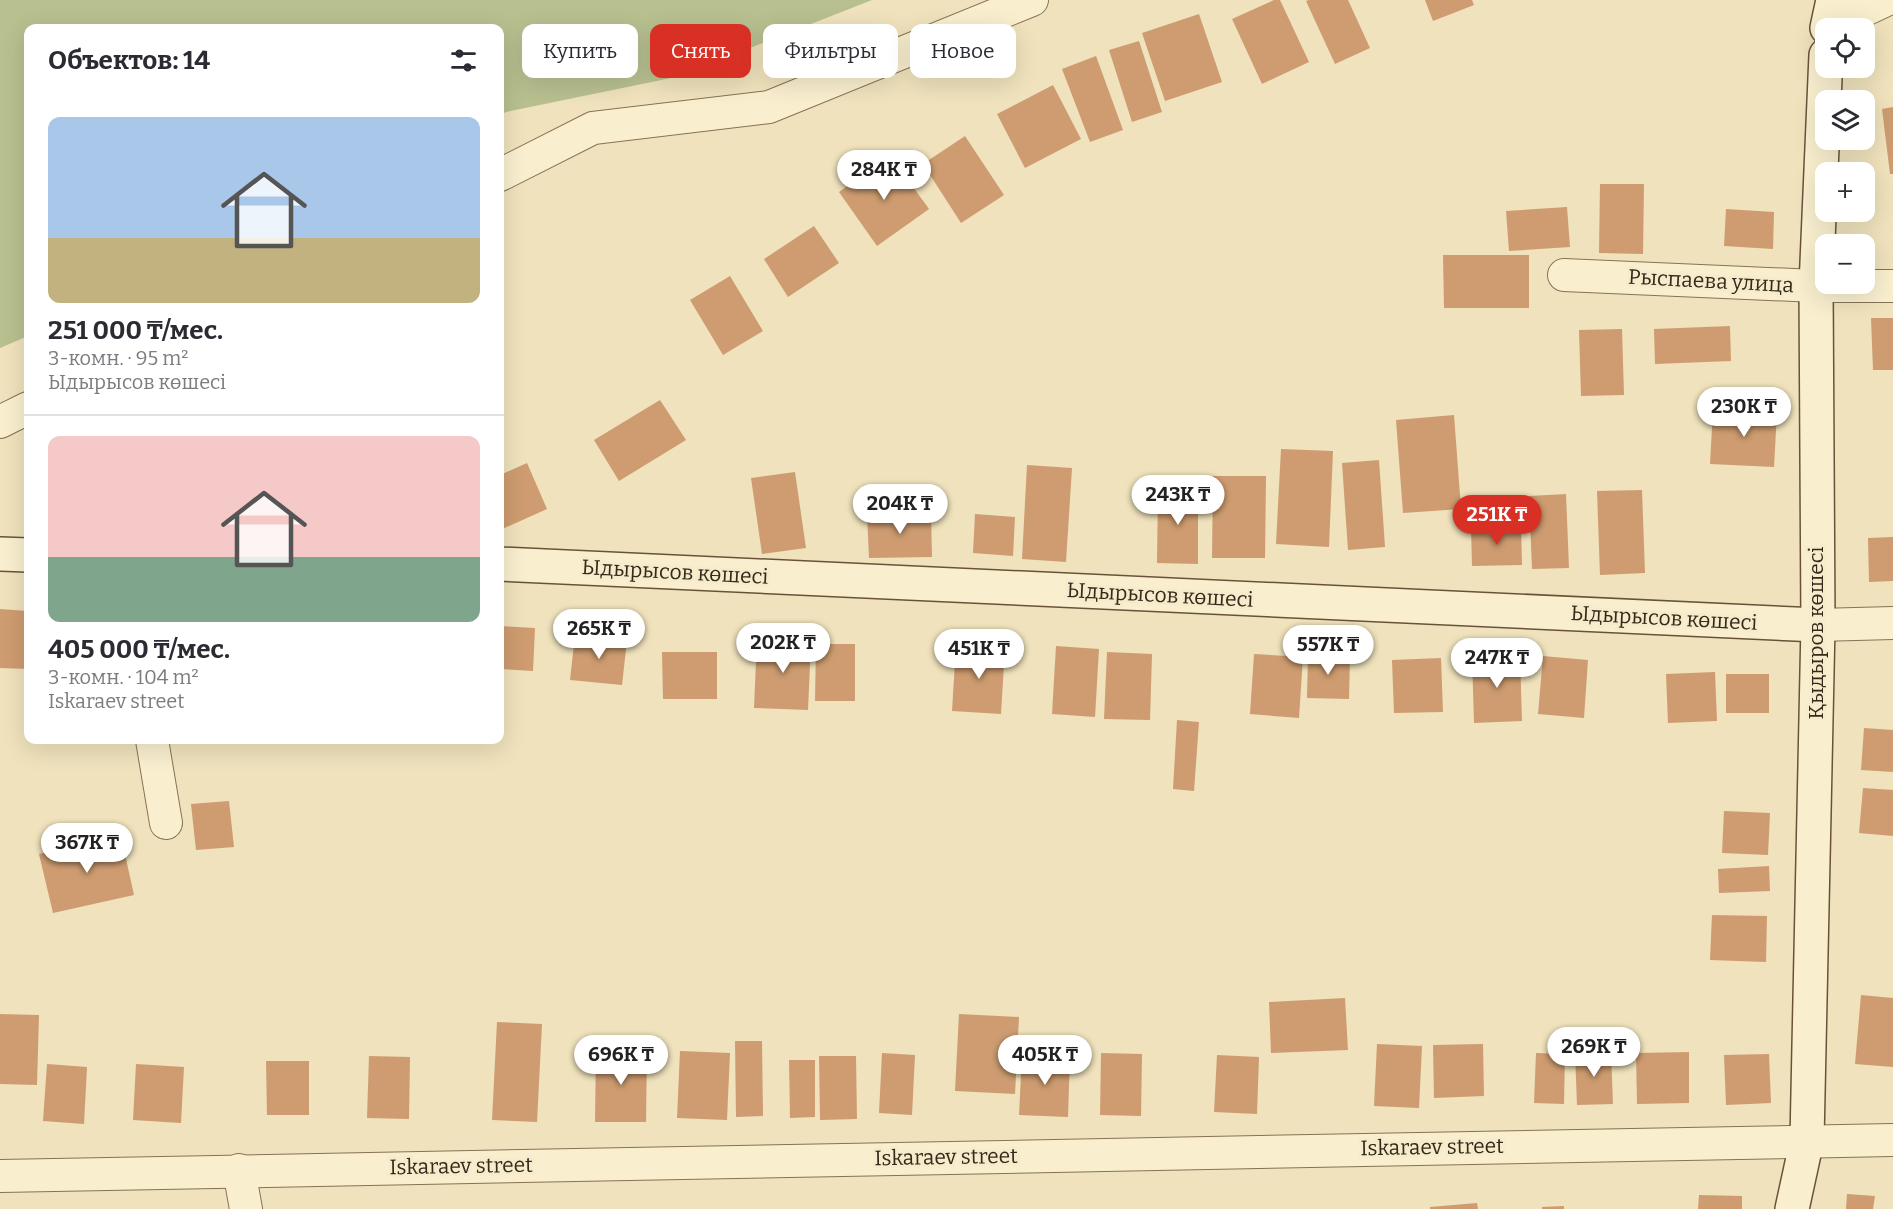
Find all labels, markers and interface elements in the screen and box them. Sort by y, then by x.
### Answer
map controls [1815,18,1875,294]
button: locate [1815,18,1875,78]
chip: Купить [522,24,638,78]
chip: Снять [650,24,751,78]
chip: Фильтры [763,24,898,78]
chip: Новое [910,24,1016,78]
icon: filters [447,44,480,77]
text: Объектов: 14 [48,45,210,76]
button: layers [1815,90,1875,150]
pin: 284K ₸ [835,150,933,201]
icon: home [210,156,318,264]
text: 284K ₸ [851,157,917,181]
button: + [1815,162,1875,222]
button: − [1815,234,1875,294]
street label: Рыспаева улица [1628,264,1795,298]
text: 251 000 ₸/мес. [48,315,223,346]
text: 3-комн. · 95 m² [48,346,188,370]
text: Ыдырысов көшесі [48,370,226,394]
pin: 230K ₸ [1695,387,1793,438]
text: 230K ₸ [1711,394,1777,418]
icon: home [210,475,318,583]
pin: 243K ₸ [1129,475,1227,526]
text: 243K ₸ [1146,482,1210,506]
pin: 204K ₸ [851,484,949,535]
text: 204K ₸ [867,491,933,515]
pin: 251K ₸ [1448,495,1546,546]
text: 251K ₸ [1467,502,1527,526]
street label: Қыдыров көшесі [1803,547,1829,719]
street label: Ыдырысов көшесі [581,554,769,590]
street label: Ыдырысов көшесі [1066,577,1254,613]
street label: Ыдырысов көшесі [1570,600,1758,636]
pin: 265K ₸ [550,609,648,660]
text: 265K ₸ [567,616,631,640]
pin: 202K ₸ [734,623,832,674]
pin: 557K ₸ [1279,625,1377,676]
pin: 451K ₸ [930,629,1028,680]
text: 202K ₸ [750,630,816,654]
text: 557K ₸ [1297,632,1359,656]
text: 405 000 ₸/мес. [48,634,230,665]
text: 451K ₸ [948,636,1010,660]
pin: 247K ₸ [1448,638,1546,689]
text: 247K ₸ [1465,645,1529,669]
text: 3-комн. · 104 m² [48,665,199,689]
text: Iskaraev street [48,689,185,713]
pin: 367K ₸ [38,823,136,874]
text: 367K ₸ [55,830,119,854]
pin: 269K ₸ [1545,1027,1643,1078]
text: 269K ₸ [1561,1034,1627,1058]
pin: 696K ₸ [572,1035,670,1086]
pin: 405K ₸ [996,1035,1094,1086]
text: 696K ₸ [588,1042,654,1066]
text: 405K ₸ [1012,1042,1078,1066]
street label: Iskaraev street [1360,1133,1504,1161]
street label: Iskaraev street [874,1143,1018,1171]
street label: Iskaraev street [389,1152,533,1180]

